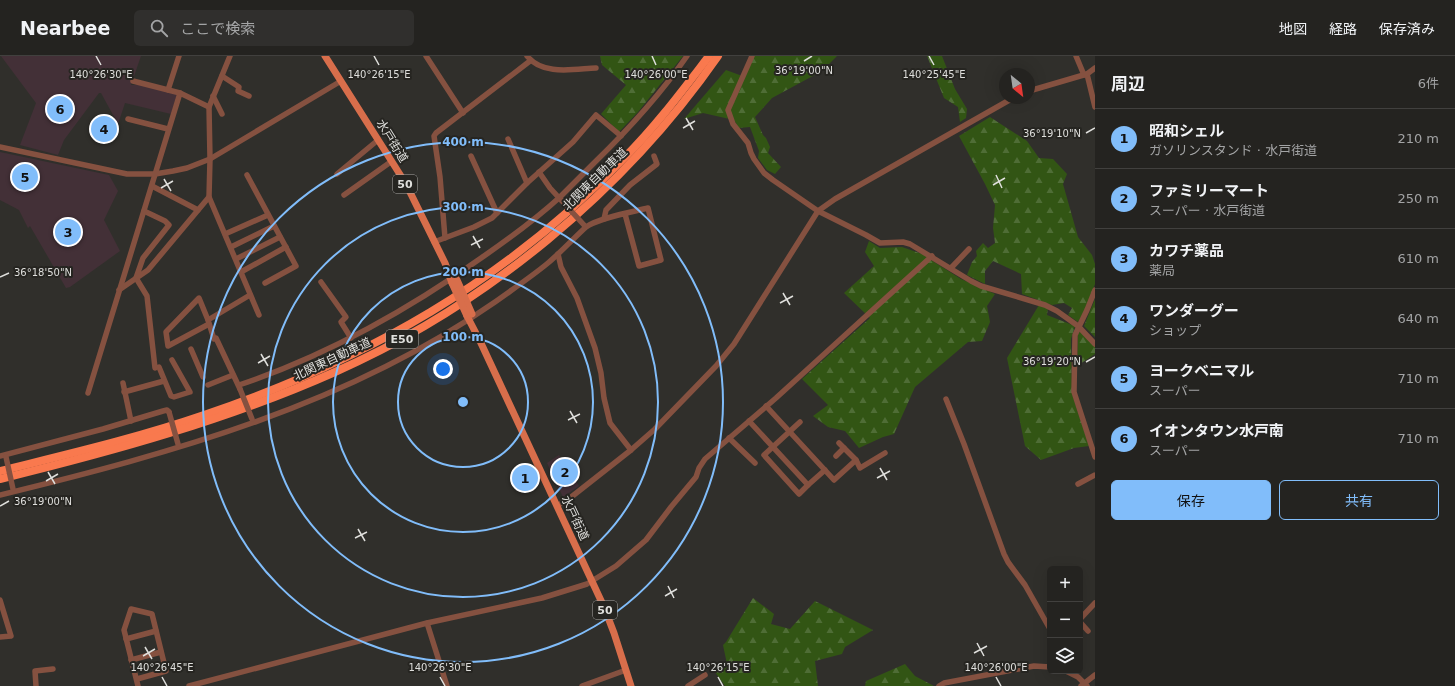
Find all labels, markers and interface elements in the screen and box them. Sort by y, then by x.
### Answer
search box [134,10,414,46]
text: Nearbee [20,17,110,39]
icon: search [148,17,170,39]
text: ここで検索 [180,20,255,38]
text: 地図 [1279,21,1307,37]
text: 経路 [1329,21,1357,37]
text: 保存済み [1379,21,1435,37]
text: 36°19'00"N [775,65,833,76]
north arrow [999,68,1035,104]
text: 140°26'30"E [69,69,133,80]
text: 140°26'15"E [347,69,411,80]
text: 140°26'00"E [624,69,688,80]
text: 140°25'45"E [902,69,966,80]
text: 周辺 [1111,74,1145,94]
text: 6件 [1418,76,1439,91]
pin: 6 [47,94,73,124]
pin: 4 [91,114,117,144]
street label: 水戸街道 [373,117,411,165]
text: 昭和シェル [1149,122,1224,140]
text: 36°19'10"N [1023,128,1081,139]
text: 1 [1119,131,1129,146]
text: 210 m [1397,131,1439,146]
text: 400 m [442,135,484,149]
text: ガソリンスタンド · 水戸街道 [1149,143,1317,158]
street label: 北関東自動車道 [560,145,630,213]
pin: 5 [12,162,38,192]
road number: 50 [393,175,417,193]
text: ファミリーマート [1149,182,1269,200]
text: 2 [1119,191,1129,206]
text: 250 m [1397,191,1439,206]
text: 300 m [442,200,484,214]
text: スーパー · 水戸街道 [1149,203,1265,218]
pin: 3 [55,217,81,247]
text: カワチ薬品 [1149,242,1224,260]
text: 3 [1119,251,1129,266]
text: 610 m [1397,251,1439,266]
text: 薬局 [1149,263,1175,278]
text: 200 m [442,265,484,279]
text: 36°18'50"N [14,267,72,278]
text: ワンダーグー [1149,302,1239,320]
text: 4 [1119,311,1129,326]
text: 640 m [1397,311,1439,326]
text: ショップ [1149,323,1201,338]
road number: E50 [386,330,418,348]
text: 100 m [442,330,484,344]
street label: 北関東自動車道 [291,335,373,383]
text: 36°19'20"N [1023,356,1081,367]
your location [433,359,453,379]
text: ヨークベニマル [1149,362,1254,380]
text: 5 [1119,371,1129,386]
text: 710 m [1397,371,1439,386]
text: スーパー [1149,383,1201,398]
centre of rings [456,395,470,409]
text: イオンタウン水戸南 [1149,422,1284,440]
text: 6 [1119,431,1129,446]
text: 710 m [1397,431,1439,446]
text: スーパー [1149,443,1201,458]
pin: 2 [552,457,578,487]
pin: 1 [512,463,538,493]
button: 保存 [1111,480,1271,520]
button: 共有 [1279,480,1439,520]
street label: 水戸街道 [559,493,591,543]
text: 36°19'00"N [14,496,72,507]
map controls [1047,566,1083,674]
button: + [1047,566,1083,602]
road number: 50 [593,601,617,619]
button: − [1047,602,1083,638]
button: layers [1047,638,1083,674]
text: 140°26'45"E [130,662,194,673]
text: 140°26'30"E [408,662,472,673]
text: 140°26'15"E [686,662,750,673]
text: 140°26'00"E [964,662,1028,673]

